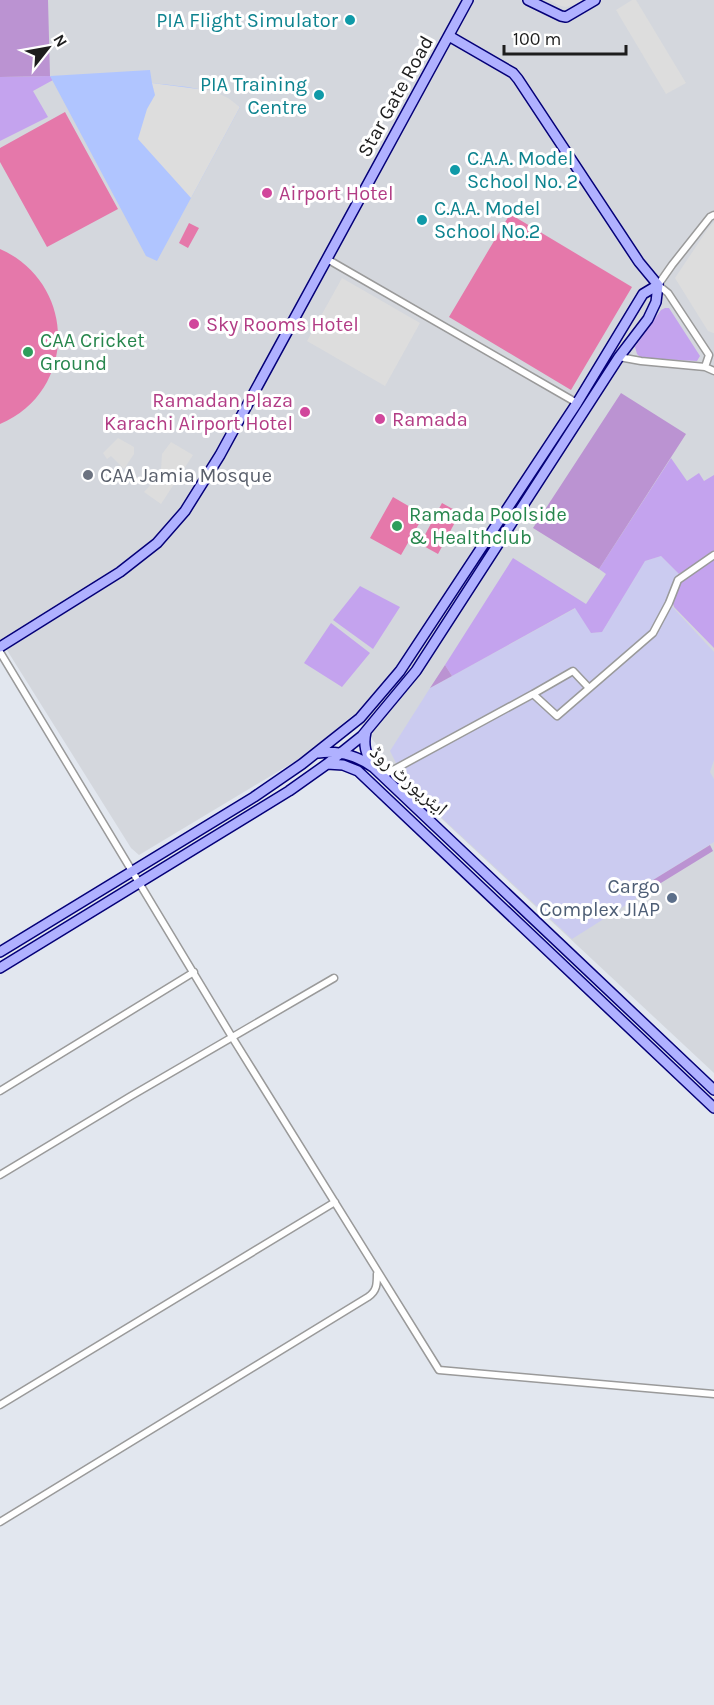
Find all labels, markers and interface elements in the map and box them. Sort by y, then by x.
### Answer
place label: PIA Flight Simulator [156,9,339,32]
marker: PIA Flight Simulator [343,13,357,27]
north arrow [18,18,78,78]
scale bar [504,18,626,56]
text: 100 m [513,28,561,50]
text: N [49,31,72,50]
street label: Star Gate Road [353,32,438,161]
place label: PIA Training Centre [200,73,307,119]
marker: PIA Training Centre [312,88,326,102]
place label: C.A.A. Model School No. 2 [467,147,578,193]
marker: C.A.A. Model School No. 2 [448,163,462,177]
place label: Airport Hotel [279,182,394,205]
marker: Airport Hotel [260,186,274,200]
place label: C.A.A. Model School No.2 [434,197,540,243]
marker: C.A.A. Model School No.2 [415,213,429,227]
place label: Sky Rooms Hotel [206,313,359,336]
marker: Sky Rooms Hotel [187,317,201,331]
place label: CAA Cricket Ground [40,329,145,375]
marker: CAA Cricket Ground [21,345,35,359]
place label: Ramadan Plaza Karachi Airport Hotel [104,389,293,435]
marker: Ramadan Plaza Karachi Airport Hotel [298,405,312,419]
place label: Ramada [392,408,468,431]
marker: Ramada [373,412,387,426]
place label: CAA Jamia Mosque [100,464,272,487]
marker: CAA Jamia Mosque [81,468,95,482]
place label: Ramada Poolside & Healthclub [409,503,567,549]
marker: Ramada Poolside & Healthclub [390,519,404,533]
street label: ایئرپورٹ روڈ [365,741,452,820]
place label: Cargo Complex JIAP [539,875,660,921]
marker: Cargo Complex JIAP [665,891,679,905]

